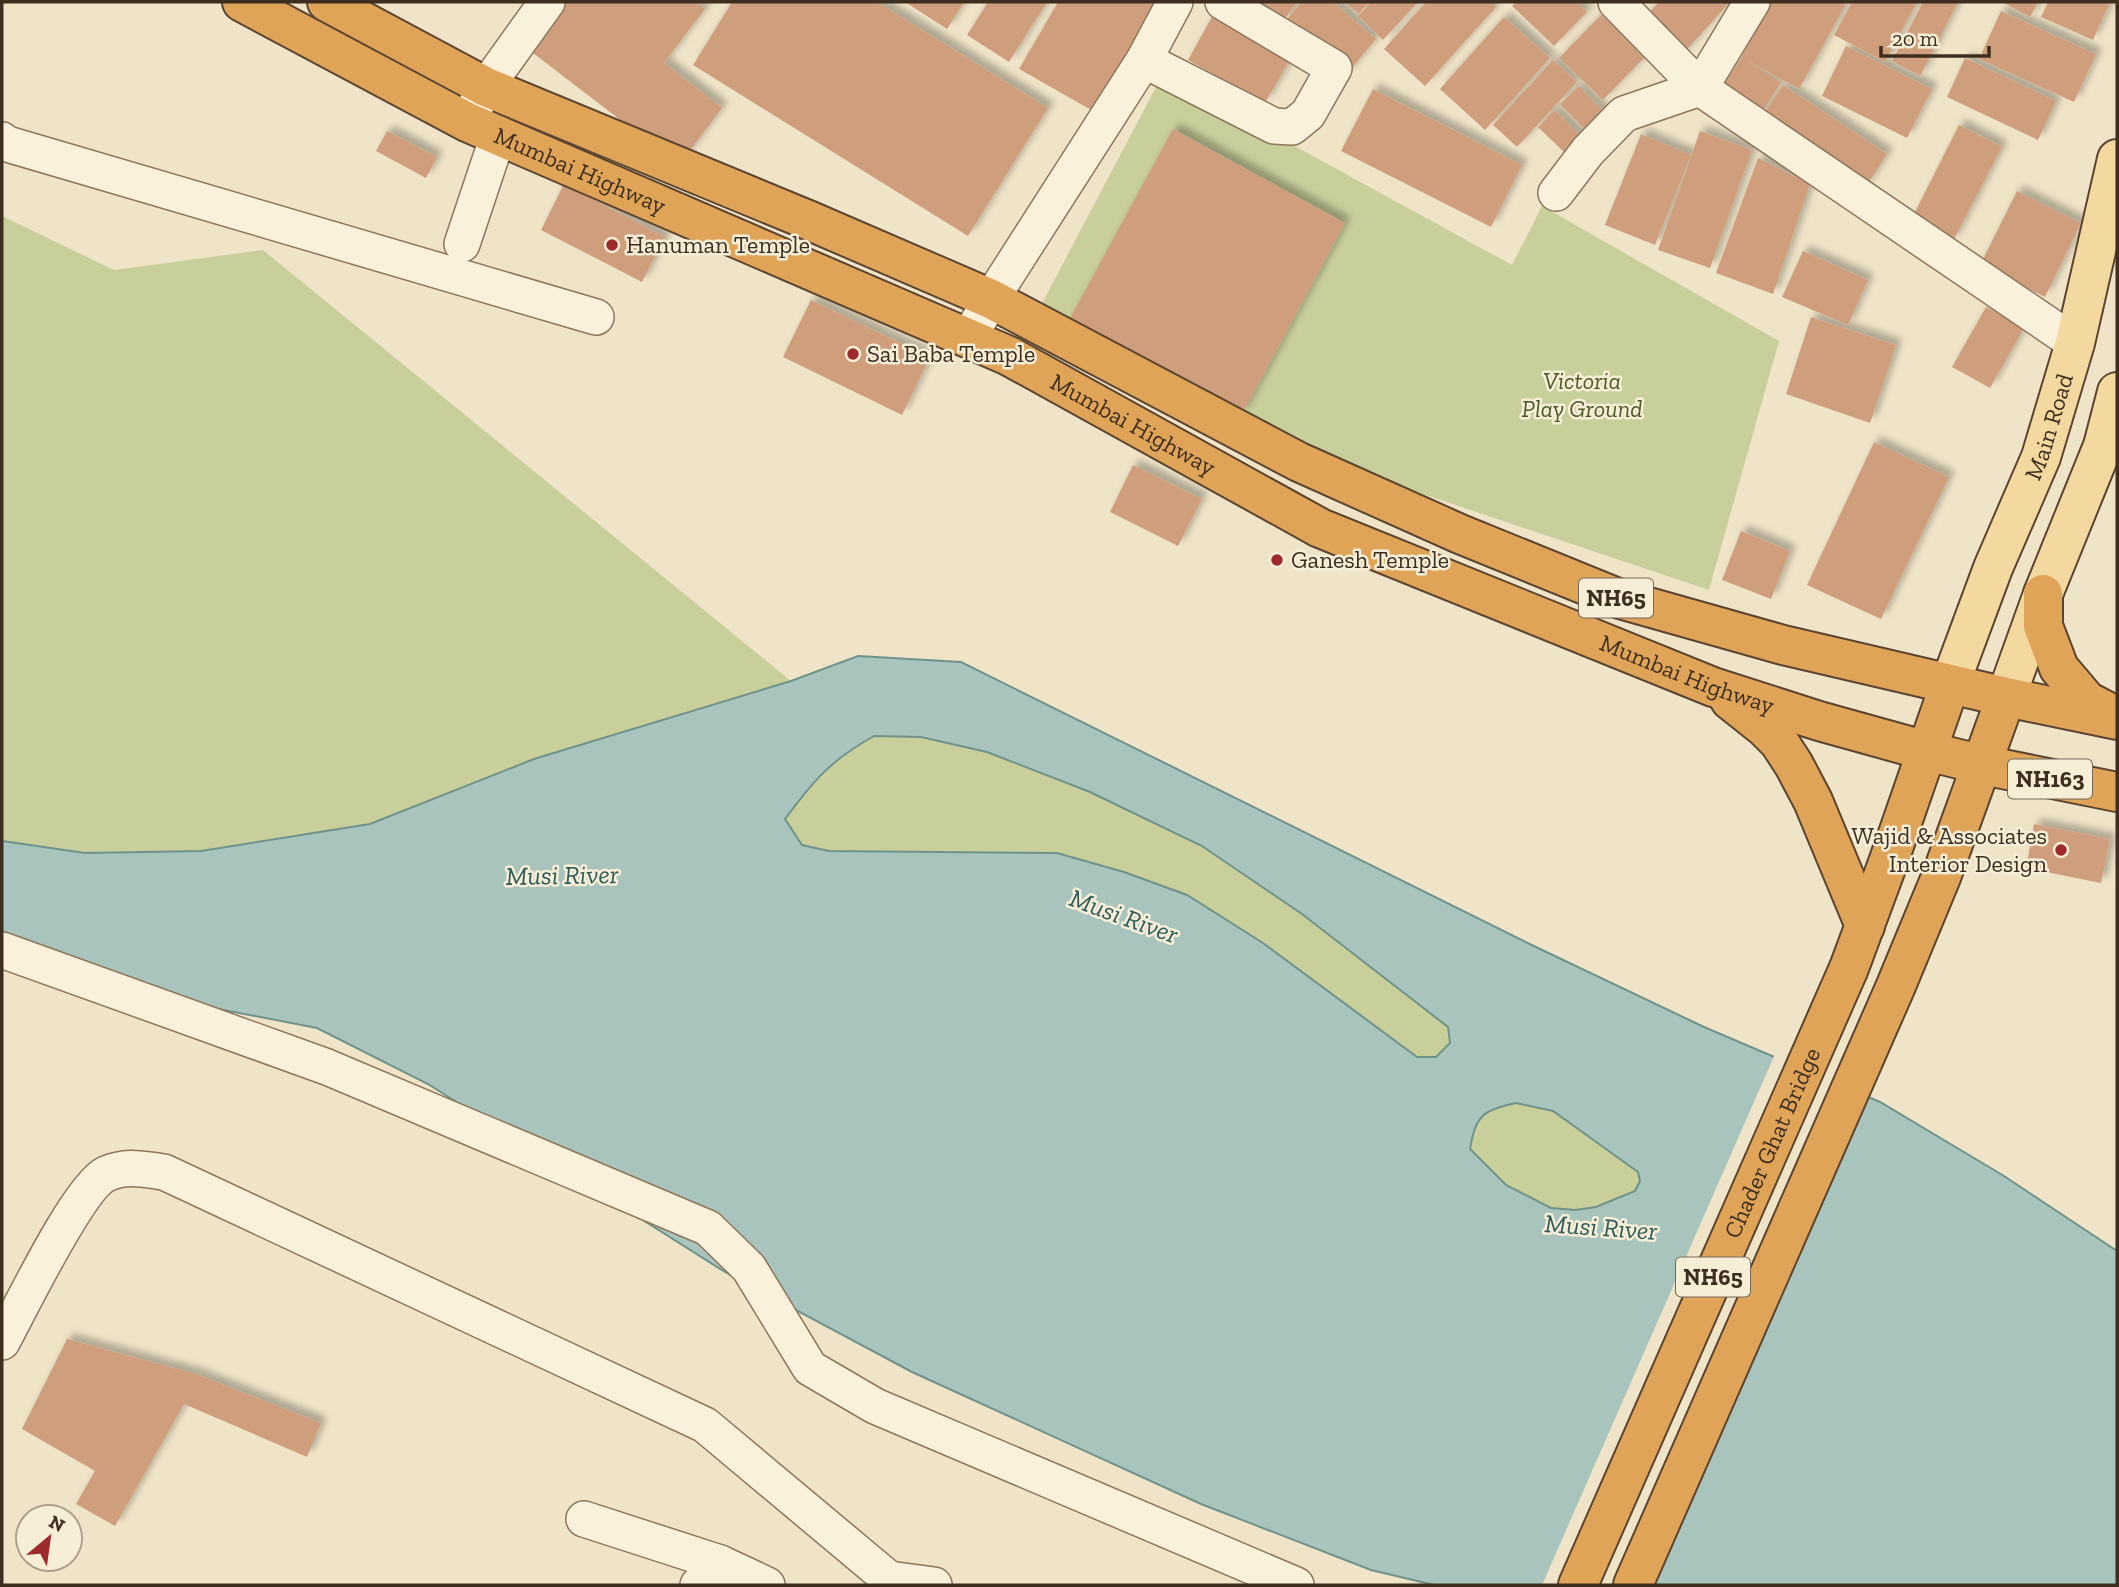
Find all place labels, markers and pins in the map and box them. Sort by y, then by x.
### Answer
place label: Hanuman Temple [626,230,810,259]
marker: Hanuman Temple [604,237,620,253]
place label: Sai Baba Temple [867,339,1035,368]
marker: Sai Baba Temple [845,346,861,362]
place label: Ganesh Temple [1291,545,1449,574]
marker: Ganesh Temple [1269,552,1285,568]
place label: Wajid & Associates Interior Design [1851,821,2047,878]
marker: Wajid & Associates Interior Design [2053,842,2069,858]

